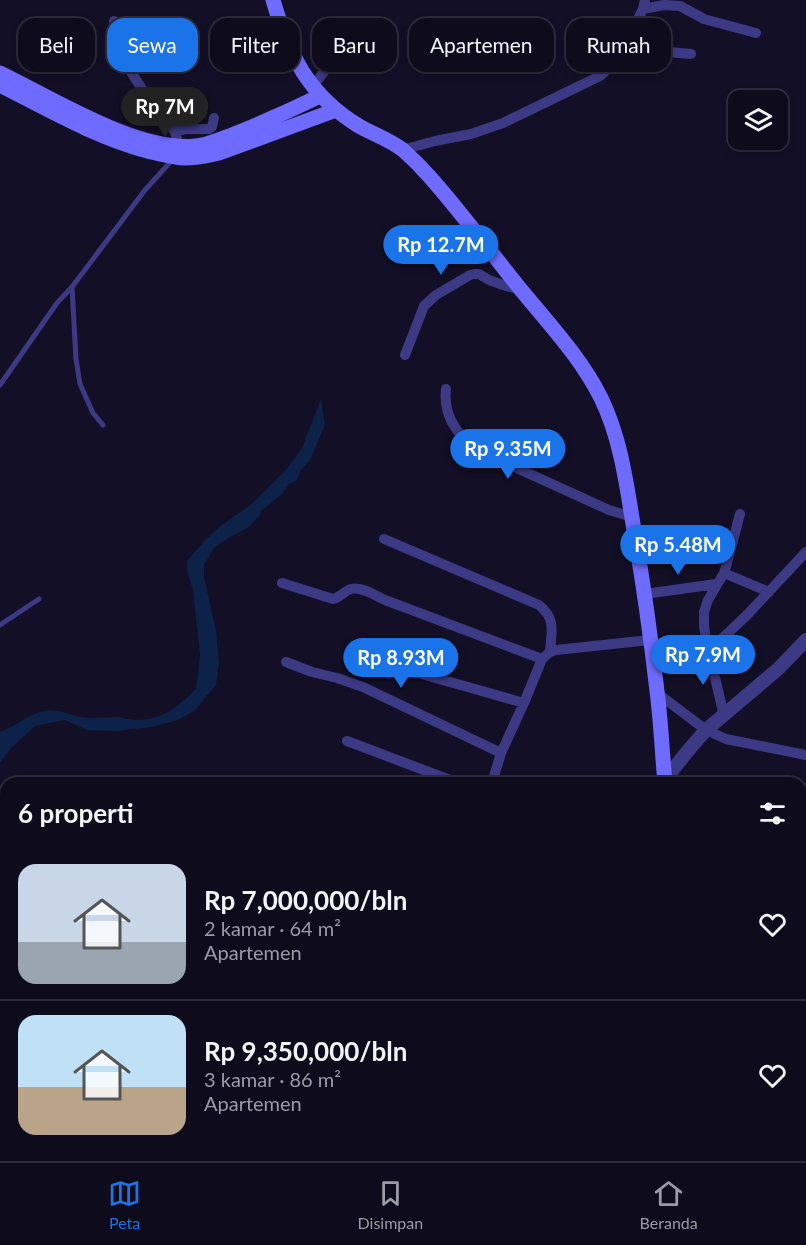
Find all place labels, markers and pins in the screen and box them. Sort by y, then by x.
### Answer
pin: Rp 7M [123,87,207,138]
pin: Rp 12.7M [379,225,503,276]
pin: Rp 9.35M [446,429,570,480]
pin: Rp 5.48M [616,525,740,576]
pin: Rp 7.9M [648,635,758,686]
pin: Rp 8.93M [339,638,463,689]

